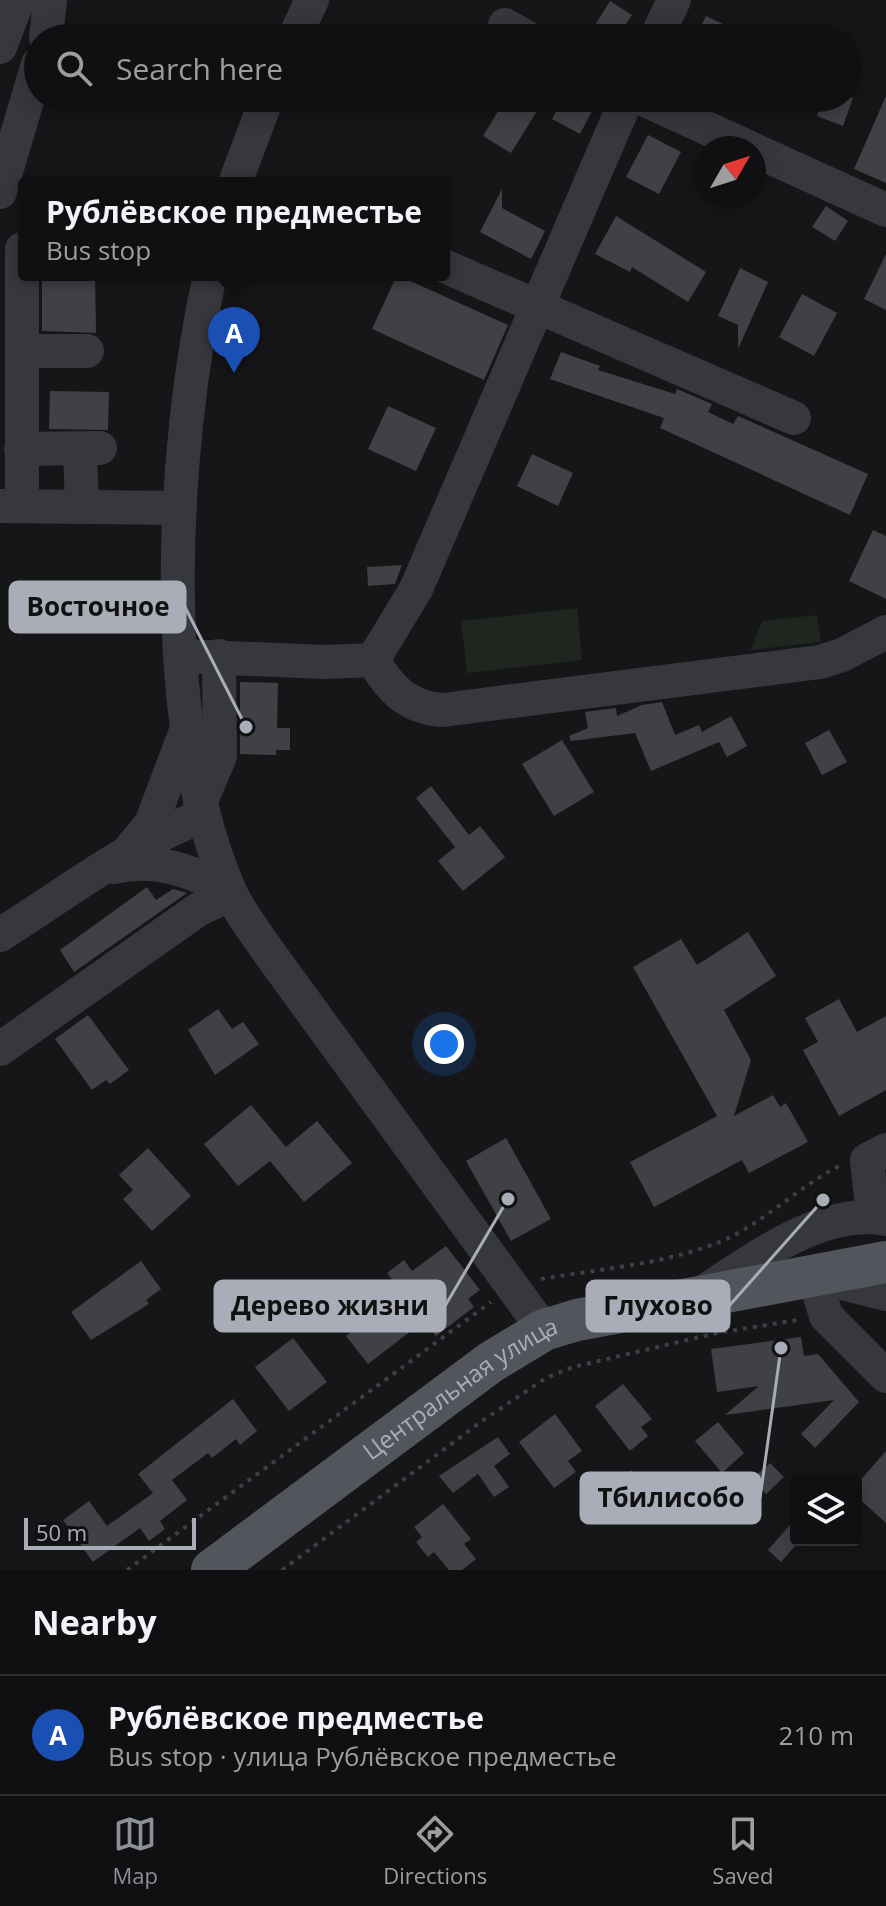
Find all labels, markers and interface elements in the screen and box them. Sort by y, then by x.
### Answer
search box [24,24,862,112]
icon: search [52,46,96,90]
text: Search here [116,48,283,89]
north arrow [694,136,766,208]
popup [18,177,450,281]
text: Рублёвское предместье [46,191,422,232]
text: Bus stop [46,232,151,268]
pin: A [208,307,260,373]
callout: Восточное [10,582,185,632]
text: Восточное [26,588,170,624]
your location [424,1024,464,1064]
callout: Дерево жизни [215,1281,445,1331]
callout: Глухово [587,1281,729,1331]
text: Дерево жизни [231,1287,429,1323]
text: Глухово [603,1287,713,1323]
street label: Центральная улица [356,1309,561,1467]
callout: Тбилисобо [581,1473,760,1523]
map controls [790,1474,862,1546]
button: layers [790,1474,862,1546]
text: Тбилисобо [597,1479,745,1515]
scale bar [24,1514,196,1550]
text: 50 m [36,1517,87,1547]
text: Nearby [32,1599,157,1645]
text: Рублёвское предместье [108,1697,484,1738]
text: A [49,1717,67,1753]
text: 210 m [779,1717,854,1753]
text: Bus stop · улица Рублёвское предместье [108,1738,617,1774]
tab: Map [113,1812,158,1890]
tab: Directions [383,1812,487,1890]
tab: Saved [712,1812,773,1890]

